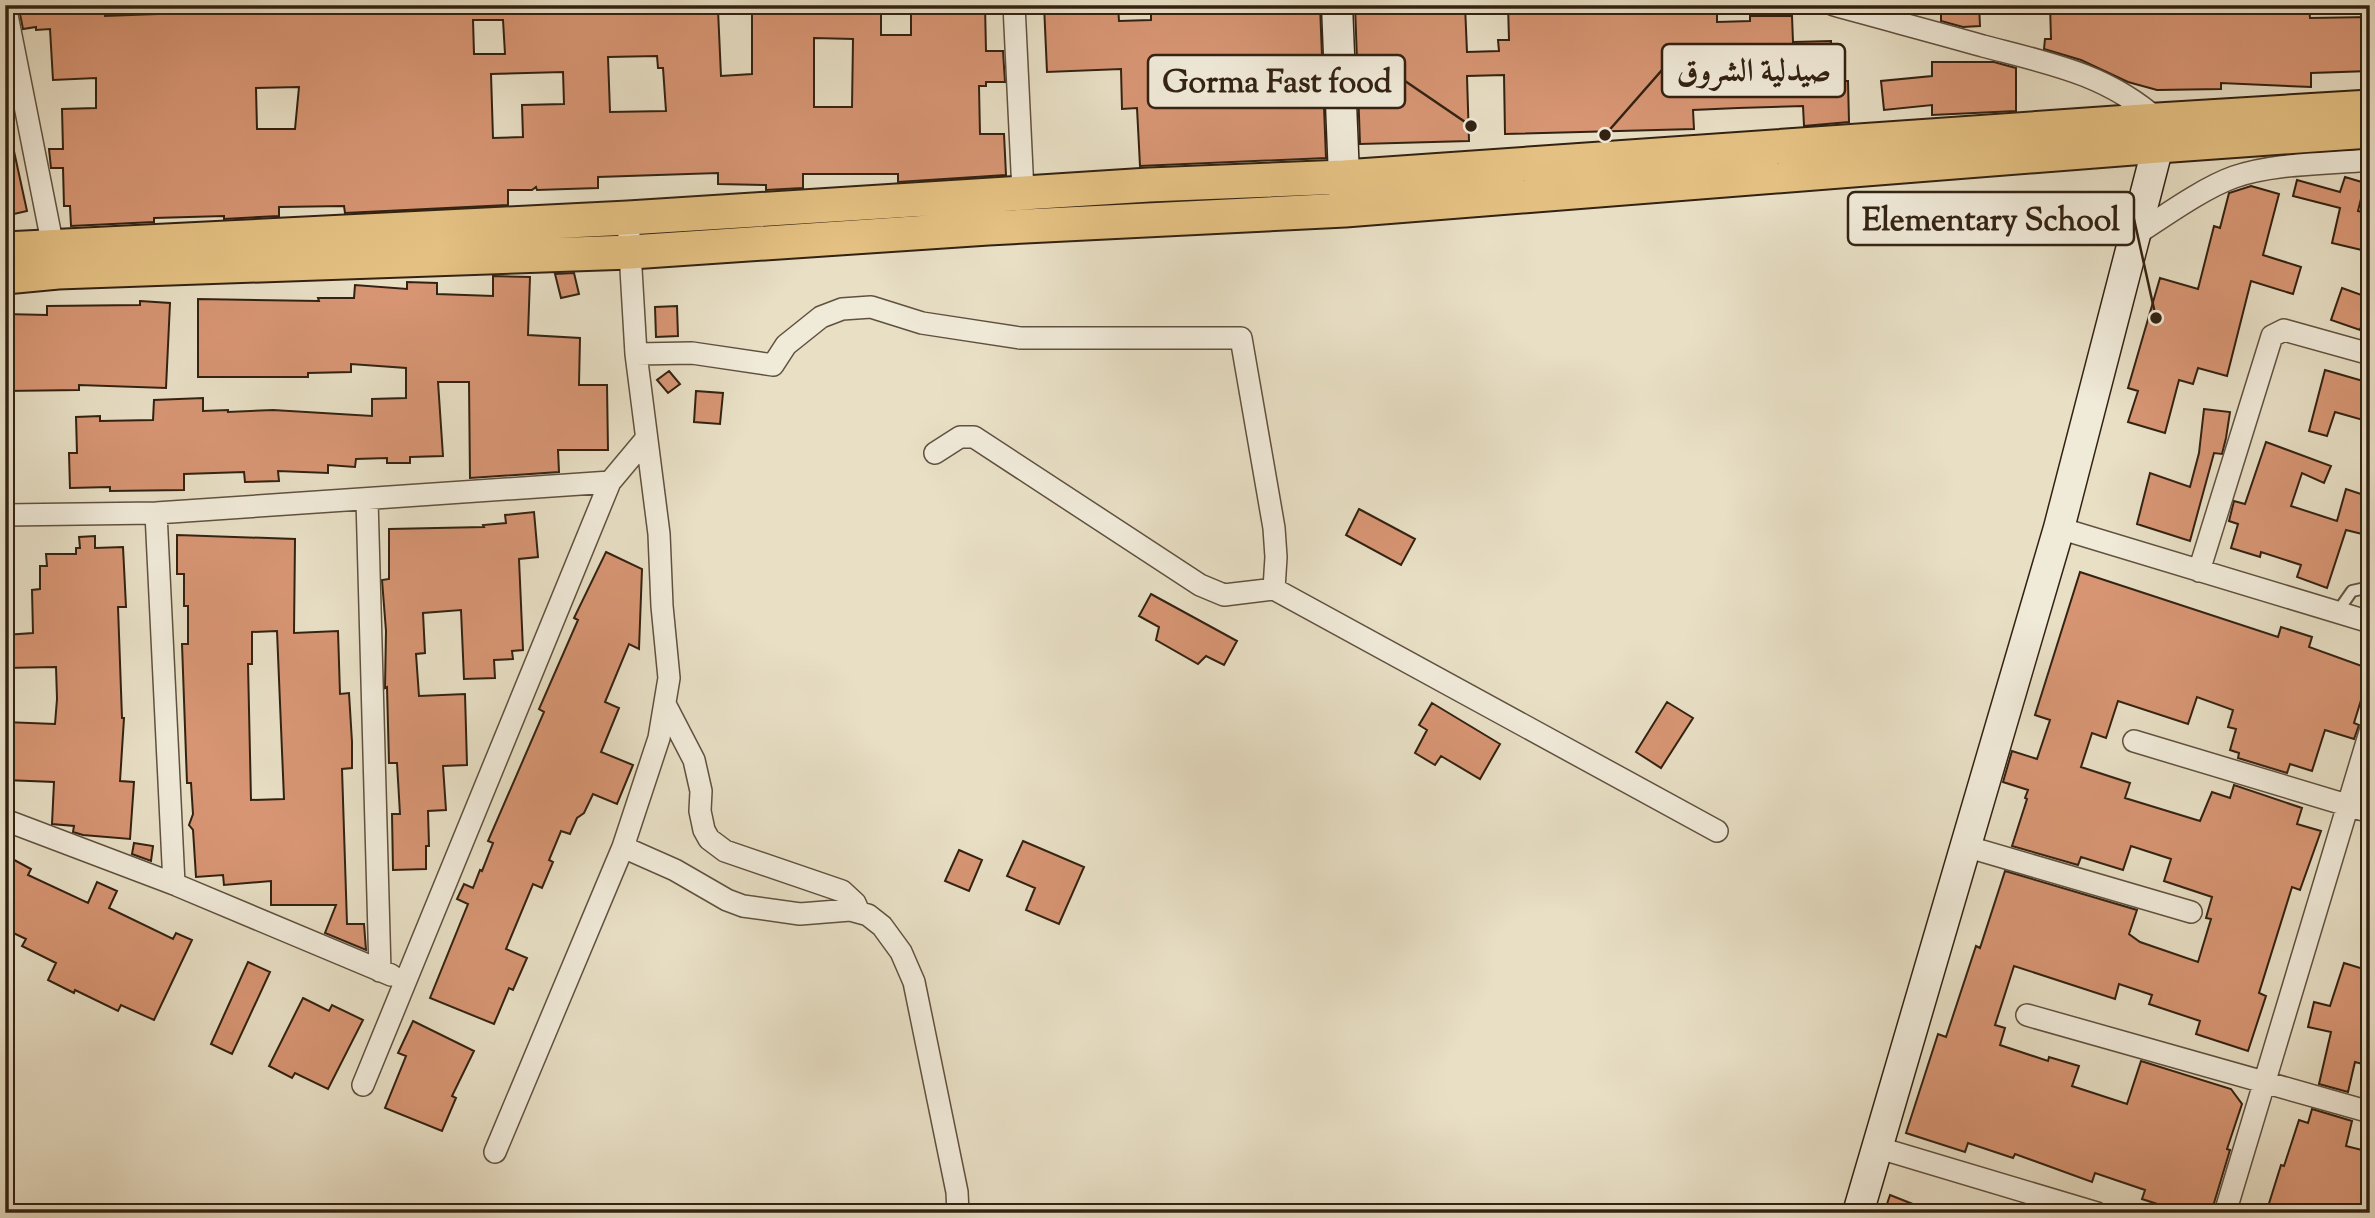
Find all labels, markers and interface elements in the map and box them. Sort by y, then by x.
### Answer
callout: صيدلية الشروق [1662,44,1845,97]
text: صيدلية الشروق [1677,50,1831,96]
callout: Gorma Fast food [1148,55,1405,108]
text: Gorma Fast food [1162,61,1392,107]
callout: Elementary School [1848,192,2134,245]
text: Elementary School [1862,199,2120,245]

